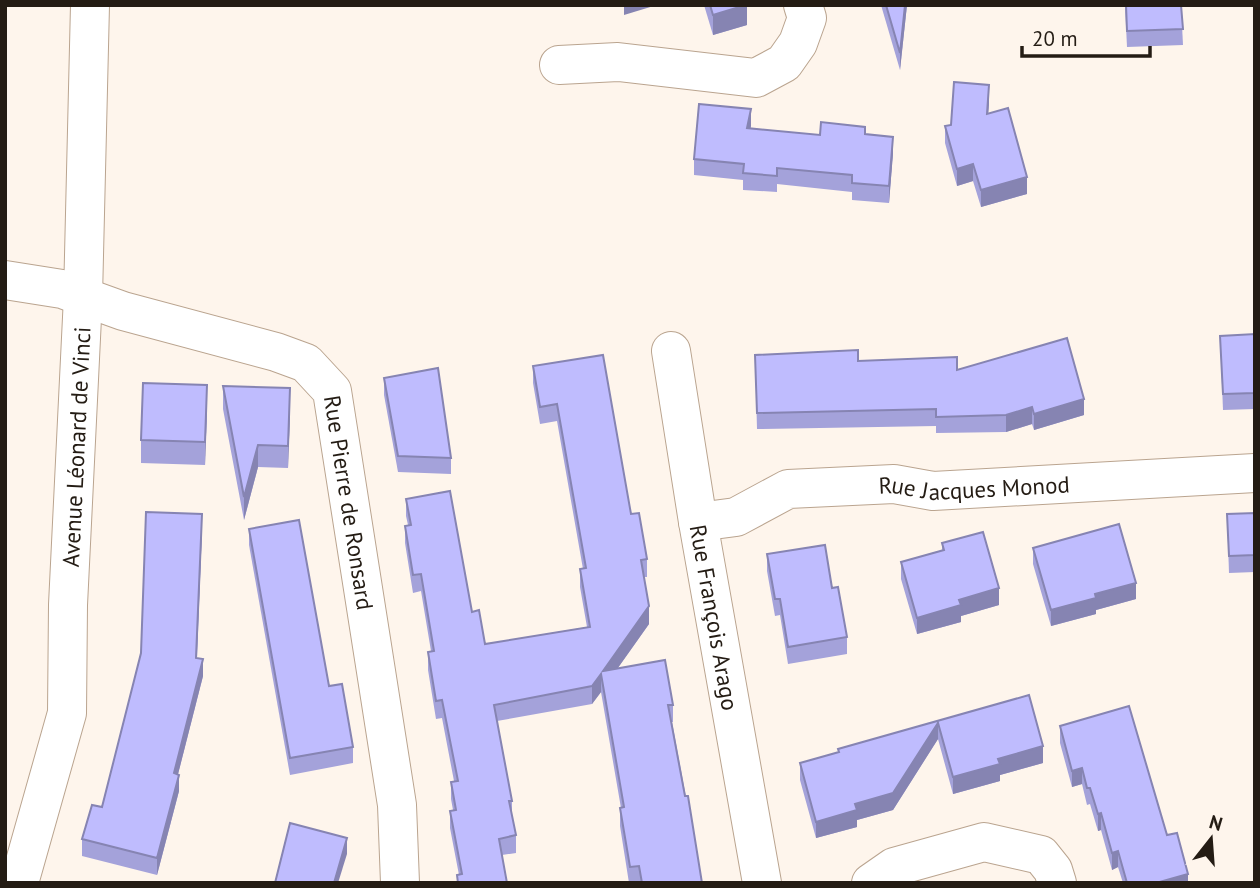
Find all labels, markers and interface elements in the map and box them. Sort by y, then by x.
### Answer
scale bar [1022,14,1150,58]
text: 20 m [1032,25,1078,52]
street label: Avenue Léonard de Vinci [55,326,96,568]
street label: Rue Pierre de Ronsard [318,393,381,612]
street label: Rue Jacques Monod [878,469,1070,506]
street label: Rue François Arago [684,522,746,713]
north arrow [1176,804,1246,874]
text: N [1206,809,1225,836]

